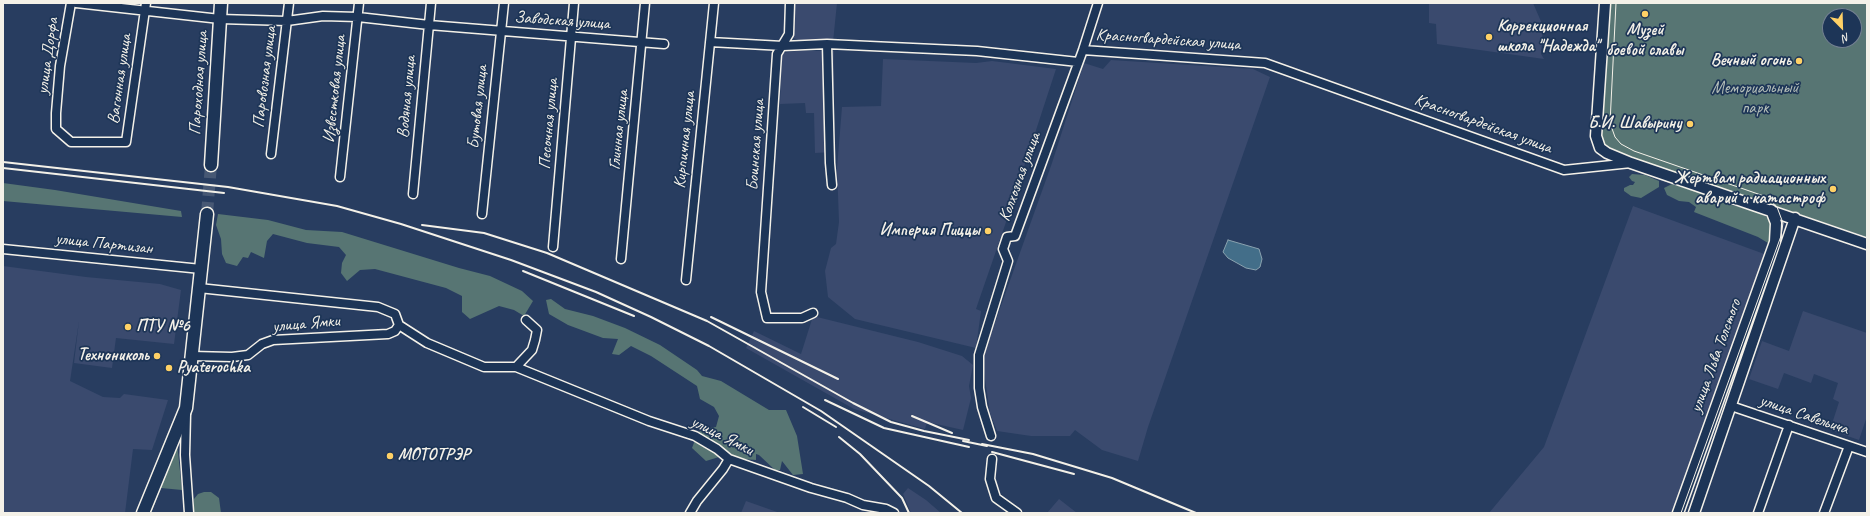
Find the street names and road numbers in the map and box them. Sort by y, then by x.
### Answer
street label: Заводская улица [514,7,610,35]
street label: улица Дорфа [33,16,63,96]
street label: Паровозная улица [249,25,281,129]
street label: Красногвардейская улица [1095,25,1241,55]
street label: Пароходная улица [185,30,213,136]
street label: Вагонная улица [104,33,136,125]
street label: Известковая улица [319,34,351,144]
street label: Водяная улица [393,55,421,139]
street label: Бутовая улица [463,64,493,150]
street label: Песочная улица [535,78,563,170]
street label: Глинная улица [605,89,633,171]
street label: Красногвардейская улица [1411,90,1555,158]
street label: Кирпичная улица [670,91,700,189]
street label: Боинская улица [743,99,769,191]
street label: Колхозная улица [995,130,1045,224]
street label: улица Партизан [54,229,154,259]
street label: улица Льва Толстого [1686,297,1746,415]
street label: улица Ямки [272,311,340,337]
street label: улица Савельича [1757,390,1851,440]
street label: улица Ямки [687,412,757,460]

